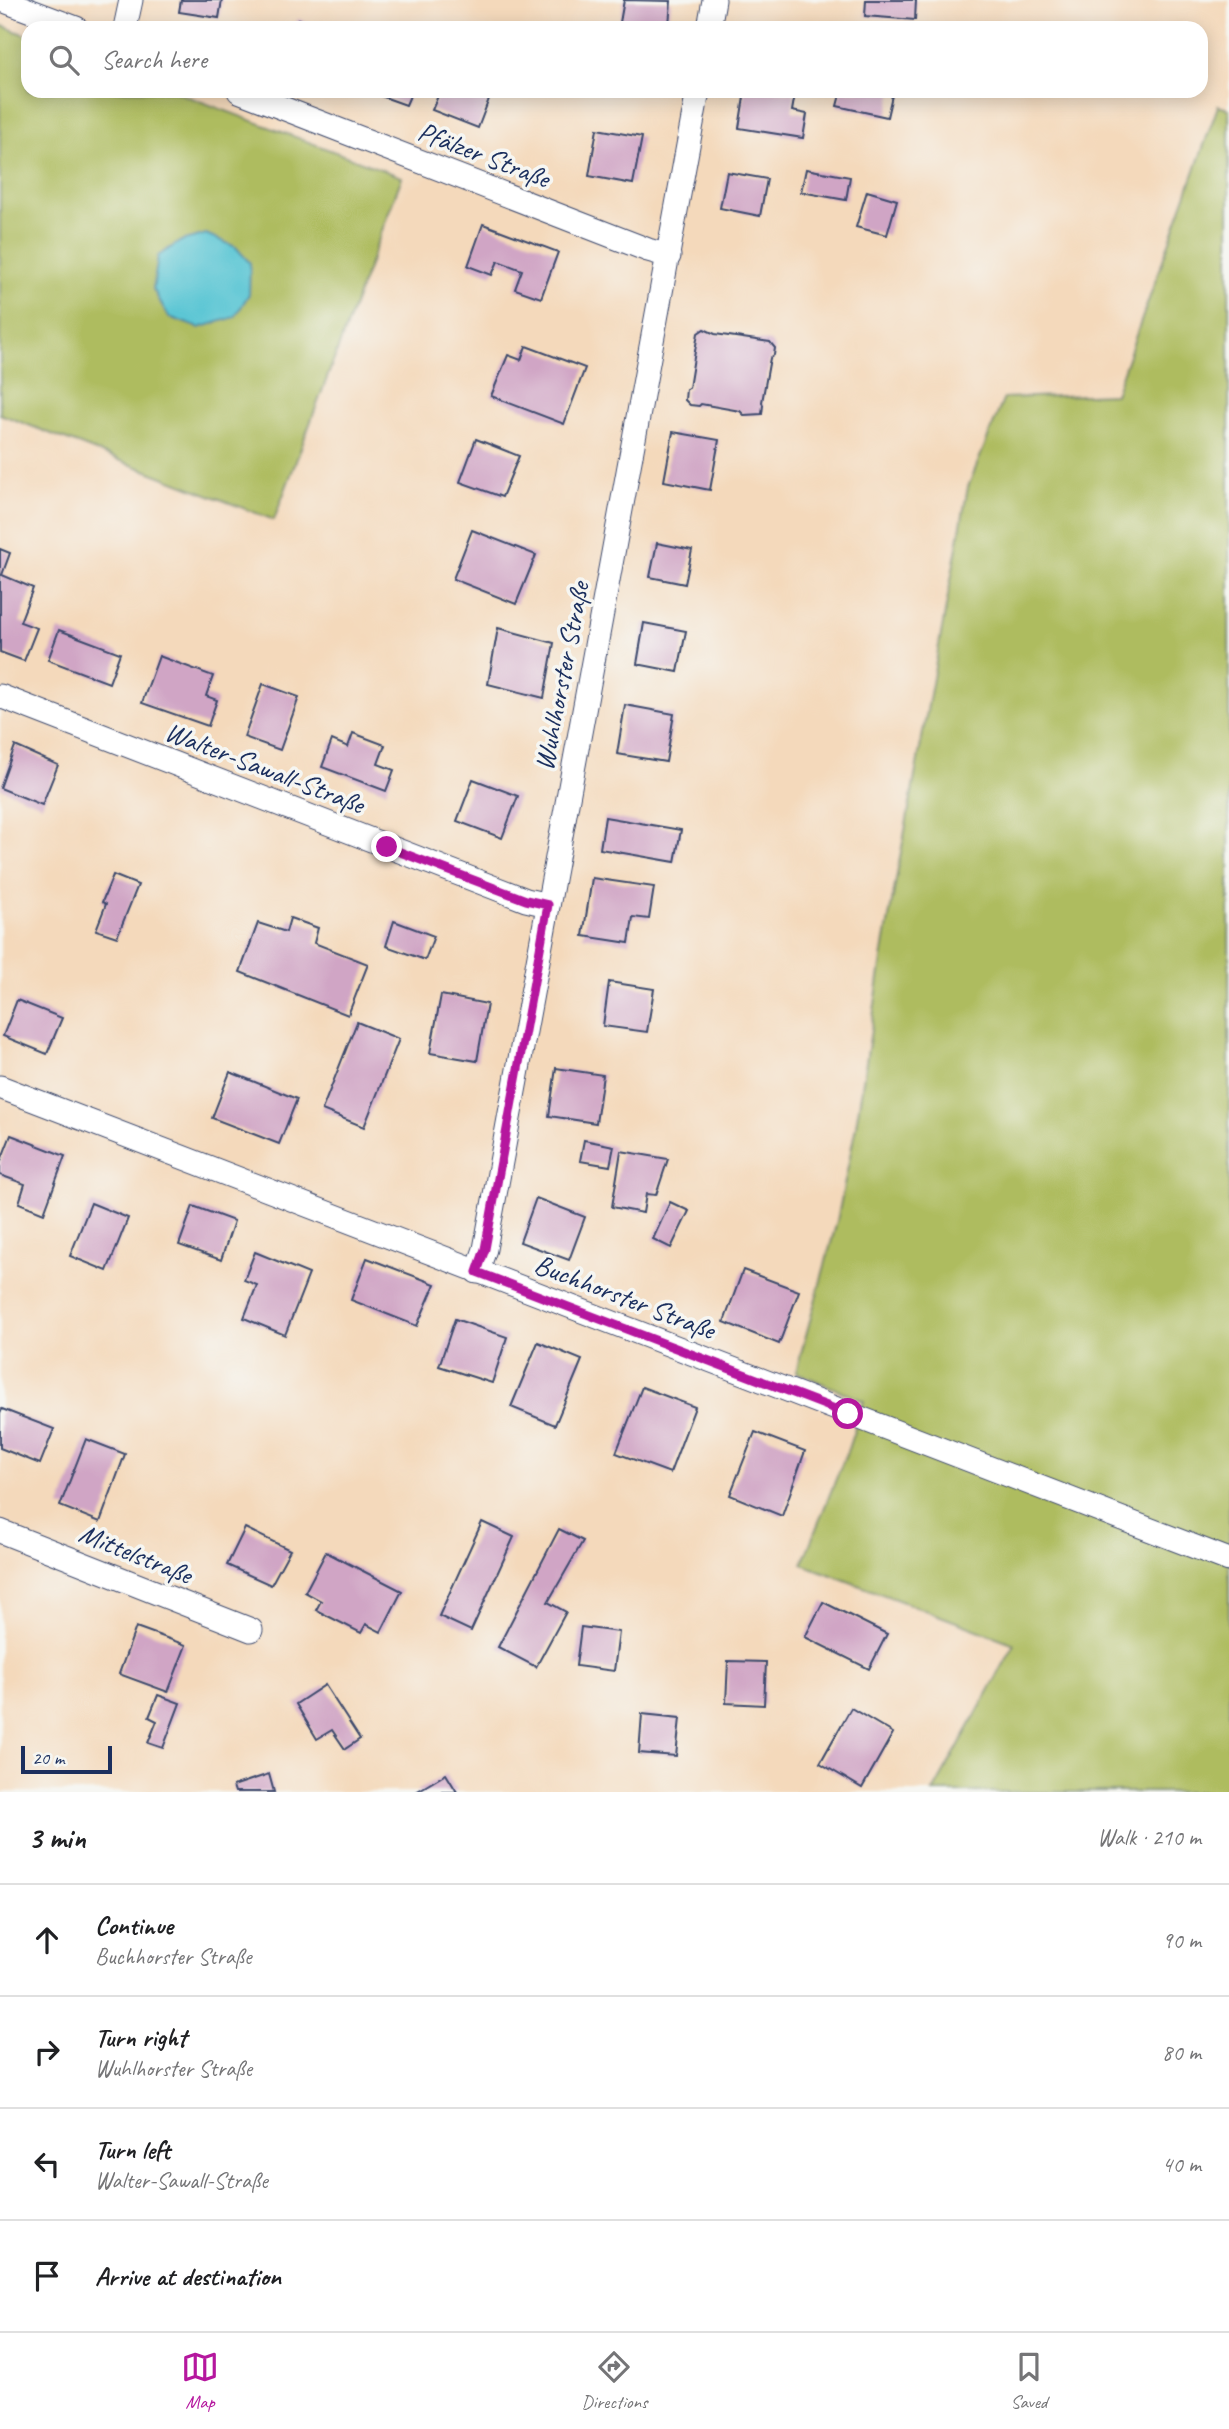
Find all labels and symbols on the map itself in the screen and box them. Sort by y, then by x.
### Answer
street label: Pfälzer Straße [413,113,556,196]
street label: Wuhlhorster Straße [526,577,597,773]
street label: Walter-Sawall-Straße [160,713,371,822]
route end [371,831,402,862]
street label: Buchhorster Straße [530,1246,722,1348]
route start [832,1398,863,1429]
street label: Mittelstraße [74,1515,199,1593]
scale bar [21,1743,112,1775]

